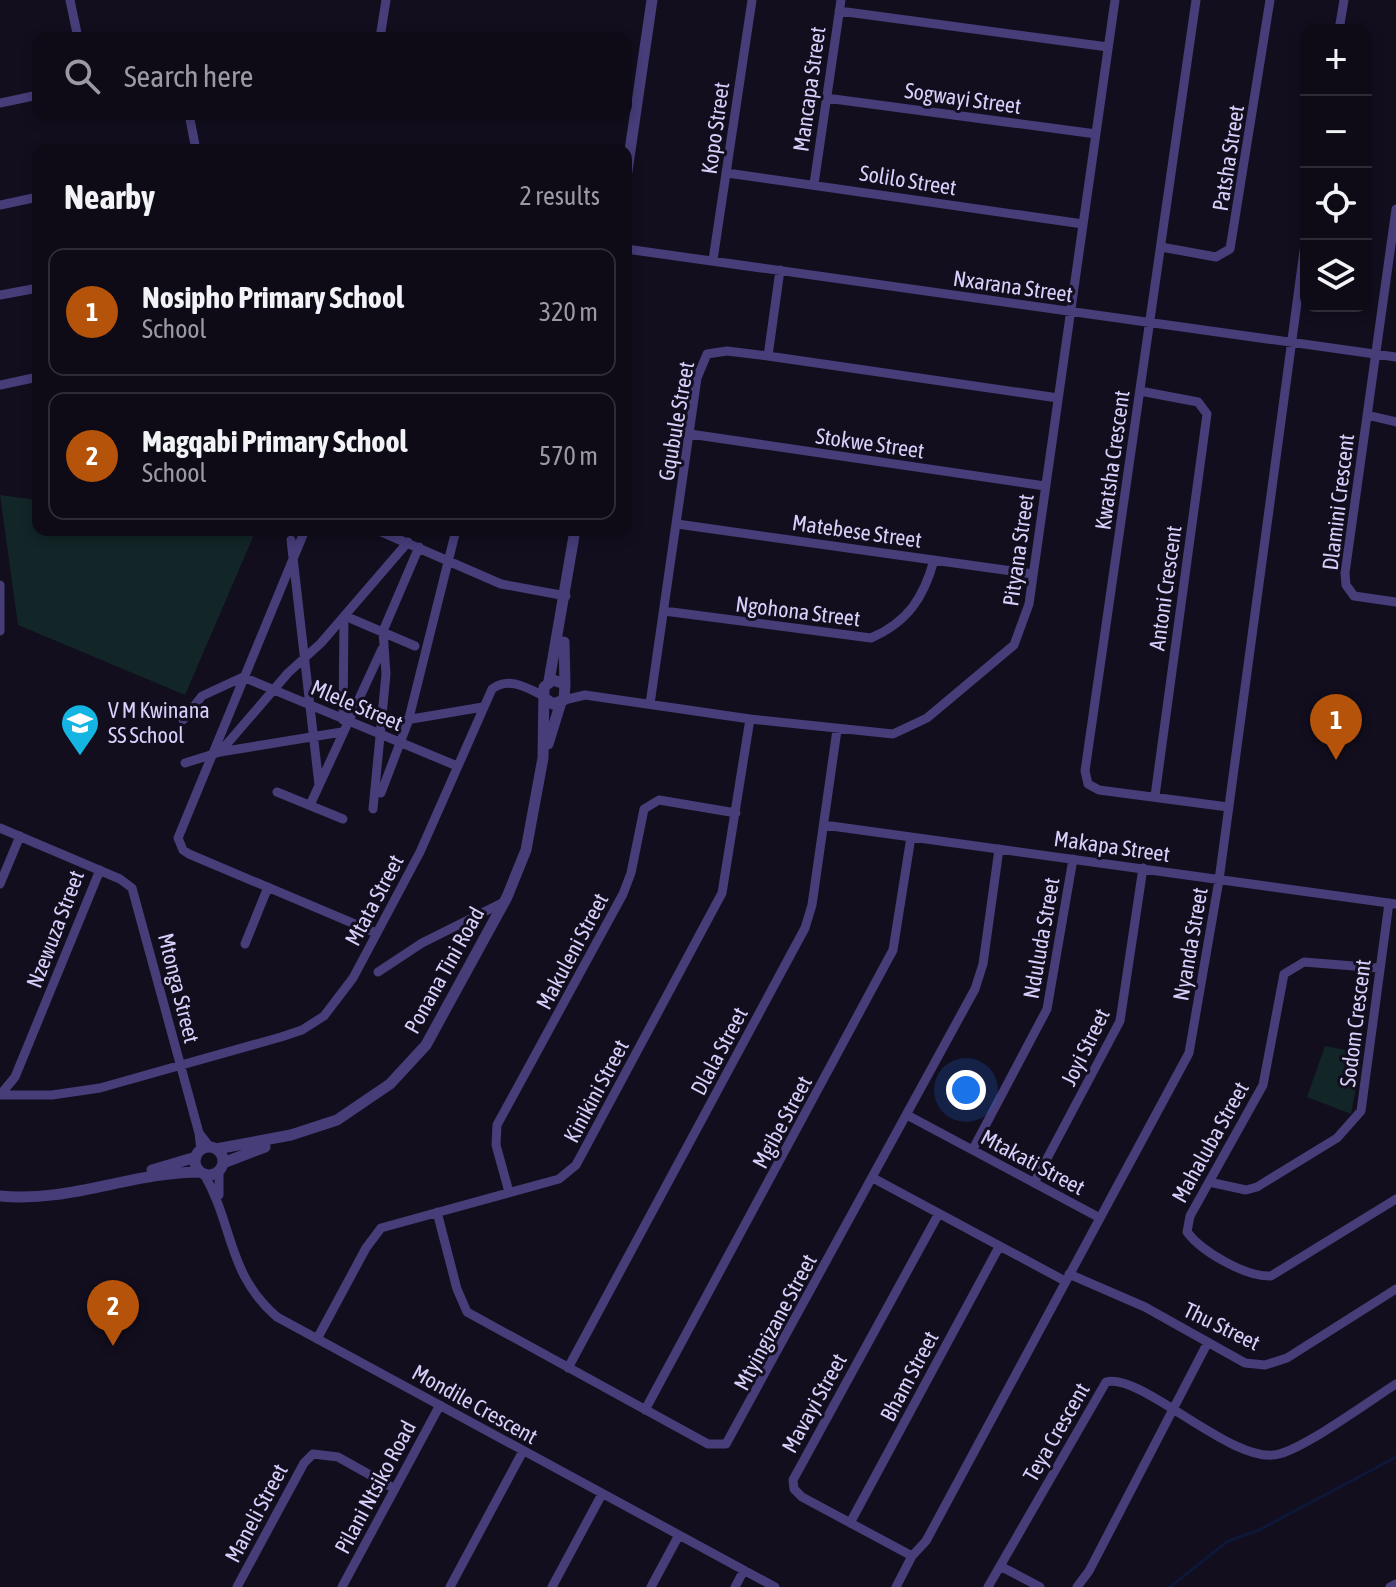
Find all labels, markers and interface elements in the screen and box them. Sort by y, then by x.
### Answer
map controls [1300,24,1372,312]
button: + [1300,24,1372,96]
street label: Mancapa Street [787,25,831,153]
search box [32,32,632,120]
icon: search [60,54,104,98]
text: Search here [124,59,253,93]
street label: Sogwayi Street [903,77,1023,119]
street label: Kopo Street [696,80,734,176]
button: − [1300,96,1372,168]
street label: Patsha Street [1207,103,1249,213]
street label: Solilo Street [858,160,958,200]
button: locate [1300,168,1372,240]
text: Nearby [64,177,155,216]
text: 2 results [519,181,600,211]
button: layers [1300,240,1372,312]
street label: Nxarana Street [951,265,1075,307]
text: Nosipho Primary School [142,280,404,314]
text: 1 [86,297,98,327]
text: 320 m [539,297,598,327]
text: School [142,314,206,344]
street label: Gqubule Street [653,359,699,483]
street label: Kwatsha Crescent [1089,389,1135,531]
street label: Stokwe Street [814,423,926,463]
text: Magqabi Primary School [142,424,407,458]
street label: Dlamini Crescent [1317,432,1359,572]
text: 2 [86,441,98,471]
text: 570 m [539,441,598,471]
text: School [142,458,206,488]
street label: Pityana Street [997,492,1039,608]
street label: Matebese Street [791,509,923,553]
street label: Antoni Crescent [1143,524,1187,652]
street label: Ngohona Street [734,590,862,632]
street label: Mlele Street [307,674,407,736]
pin: 1 [1310,694,1362,760]
place label: V M Kwinana SS School [108,697,210,748]
school or university icon: V M Kwinana SS School [59,702,101,757]
street label: Makapa Street [1052,825,1172,867]
street label: Mtata Street [339,850,409,950]
street label: Nzewuza Street [21,867,89,991]
street label: Nduluda Street [1018,875,1064,1001]
street label: Nyanda Street [1167,885,1213,1003]
street label: Makuleni Street [531,888,613,1014]
street label: Ponana Tini Road [399,902,489,1038]
street label: Mtonga Street [153,930,205,1046]
street label: Sodom Crescent [1334,958,1376,1088]
street label: Dlala Street [685,1003,753,1099]
street label: Joyi Street [1055,1004,1115,1090]
street label: Kinikini Street [558,1035,634,1147]
your location [946,1070,986,1110]
street label: Mgibe Street [747,1071,817,1173]
street label: Mahaluba Street [1166,1077,1254,1207]
street label: Mtakati Street [977,1124,1089,1200]
street label: Mtyingizane Street [728,1249,822,1395]
pin: 2 [87,1280,139,1346]
street label: Thu Street [1180,1296,1264,1356]
street label: Bham Street [874,1326,944,1426]
street label: Mavayi Street [776,1349,852,1457]
street label: Mondile Crescent [408,1359,542,1449]
street label: Teya Crescent [1017,1378,1095,1486]
street label: Pilani Ntsiko Road [329,1416,421,1558]
street label: Maneli Street [219,1459,293,1567]

